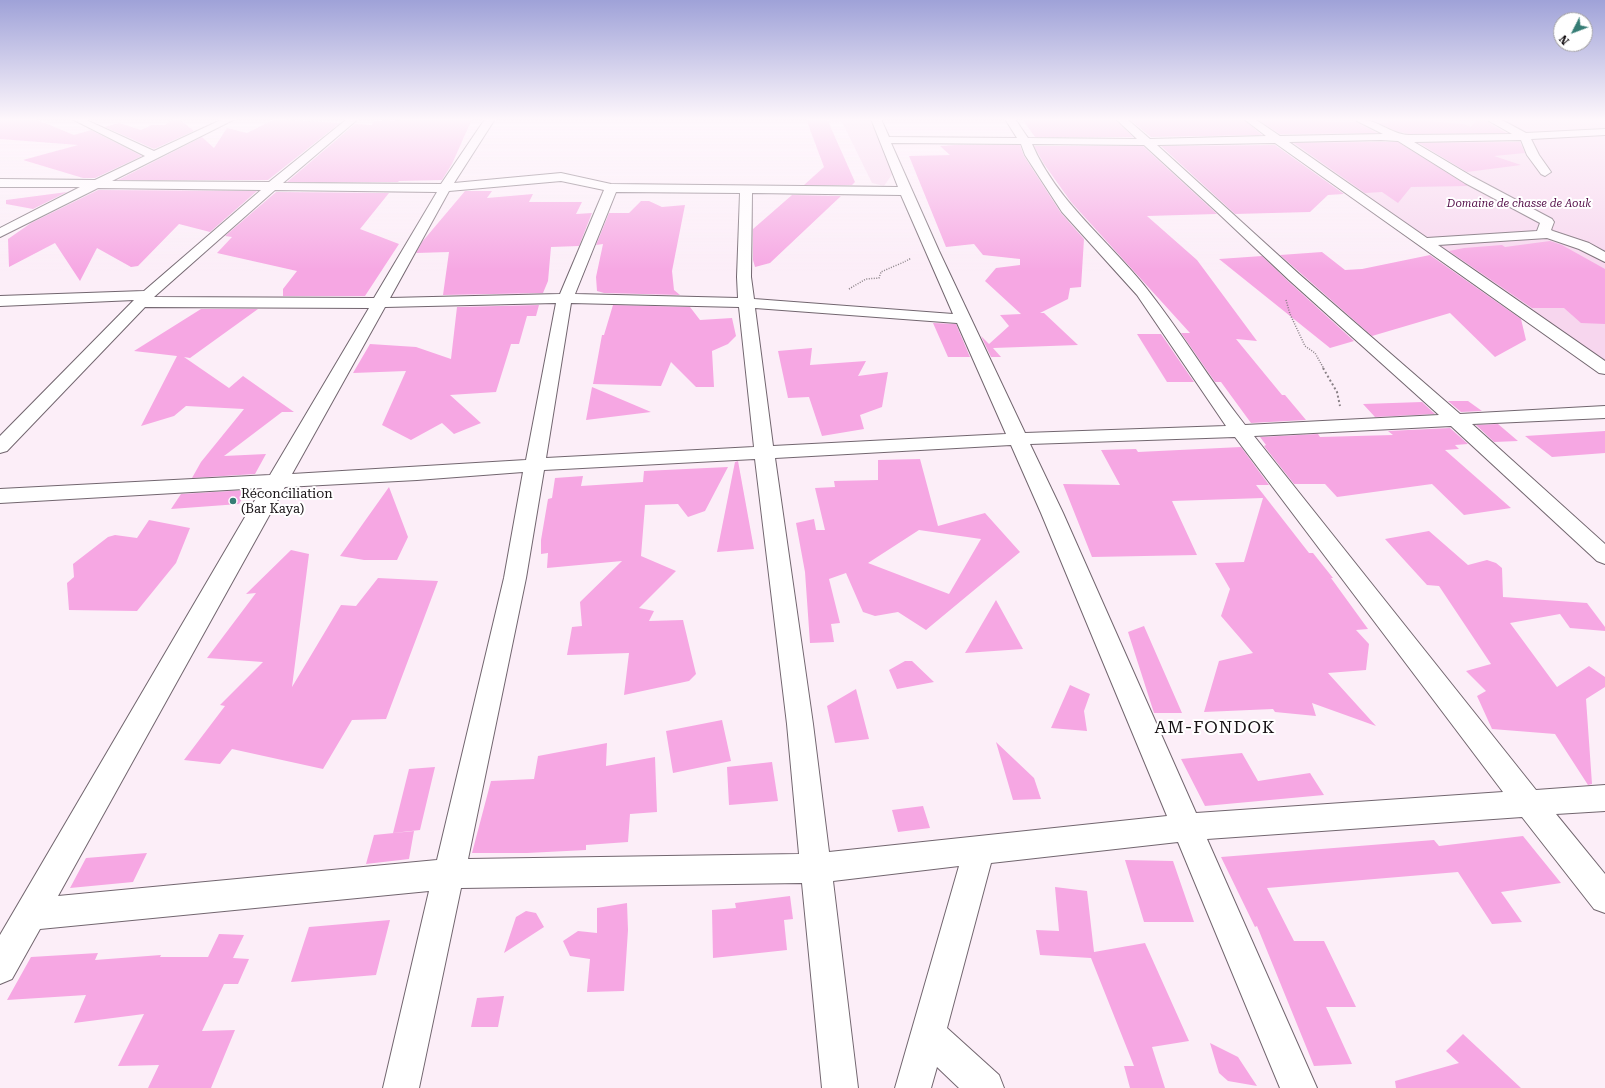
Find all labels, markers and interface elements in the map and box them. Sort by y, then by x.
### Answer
north arrow [1553,12,1593,52]
text: N [1557,32,1572,47]
park label: Domaine de chasse de Aouk [1447,197,1591,211]
place label: Réconciliation (Bar Kaya) [241,486,333,517]
marker: Réconciliation (Bar Kaya) [228,496,238,506]
district label: AM-FONDOK [1155,718,1275,738]

